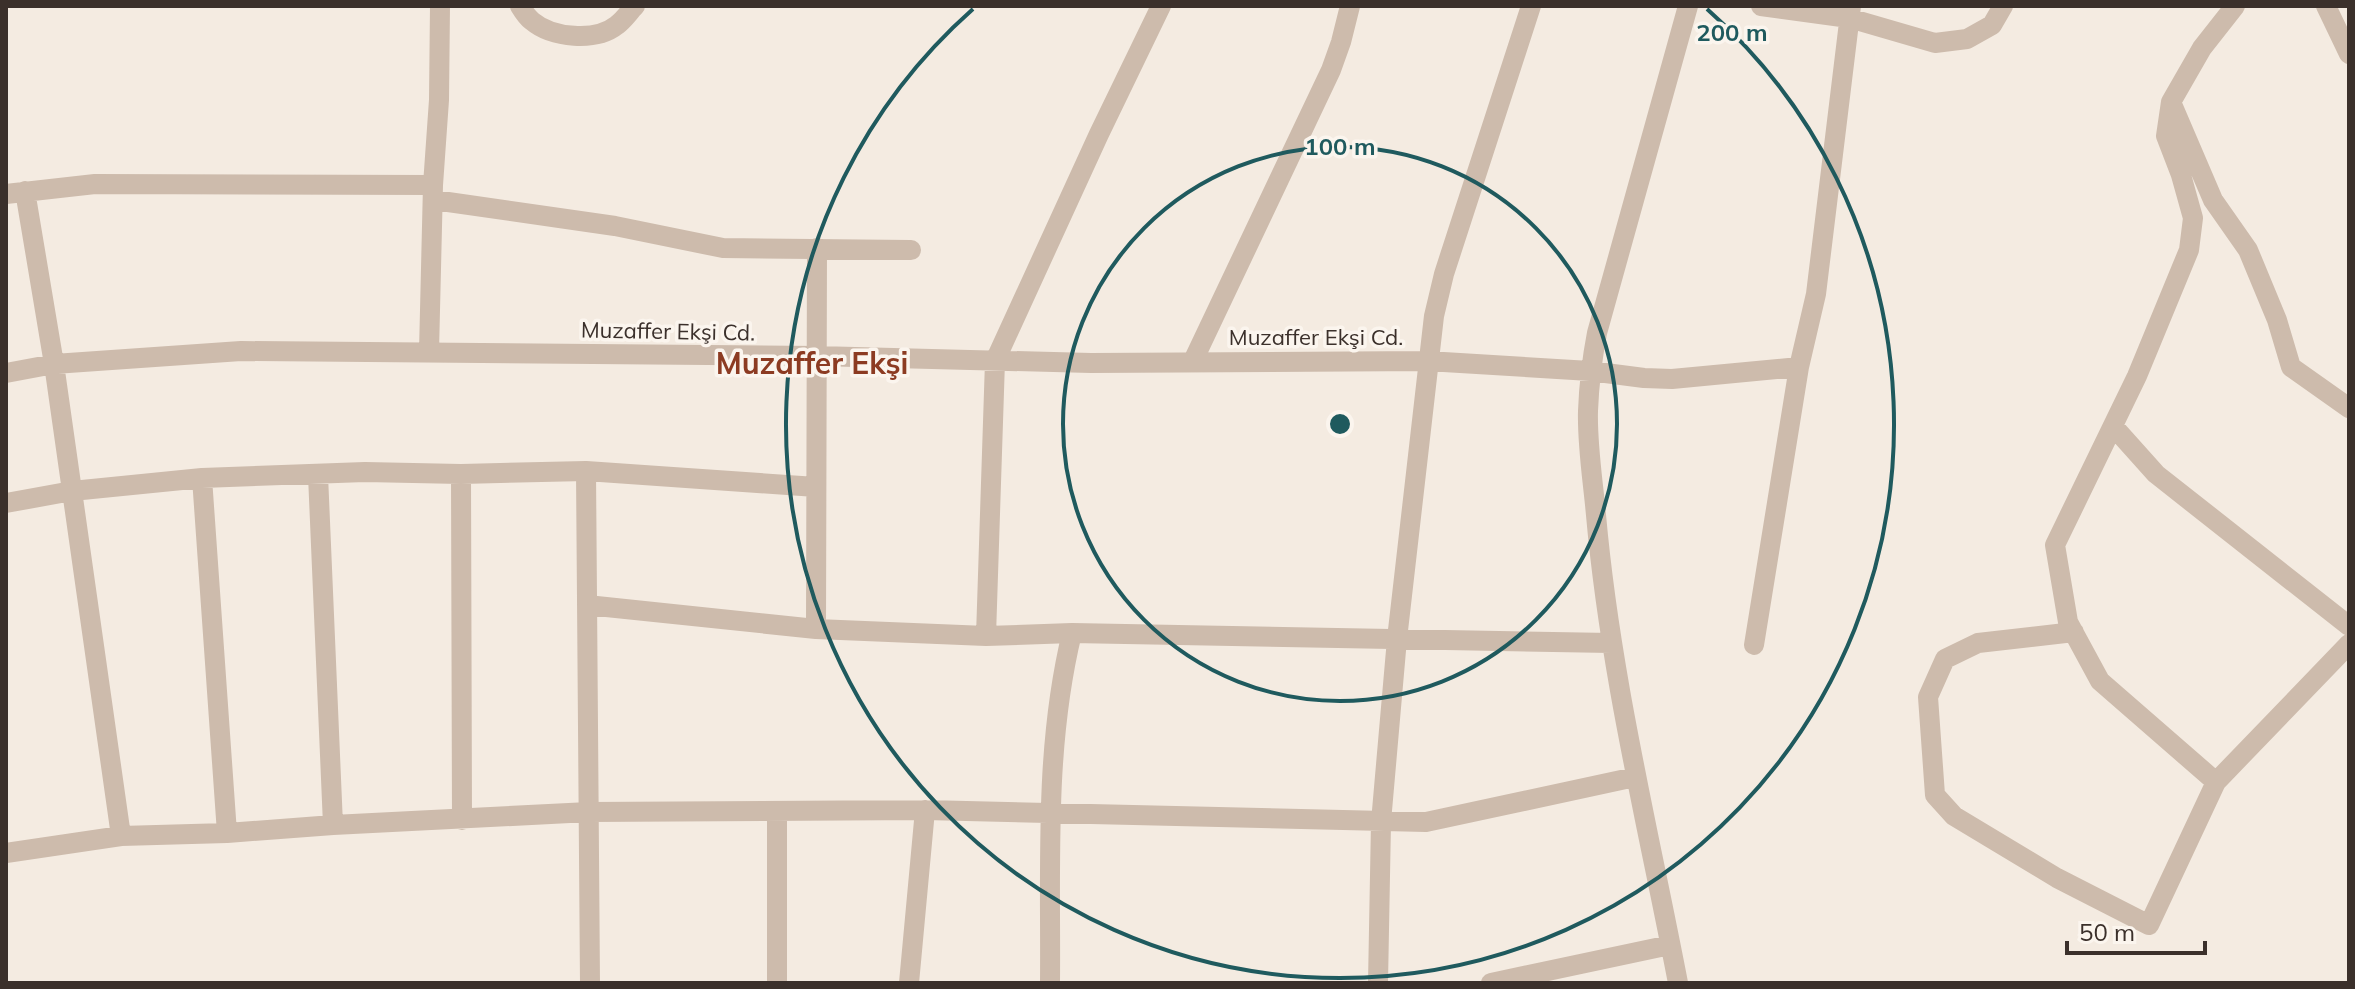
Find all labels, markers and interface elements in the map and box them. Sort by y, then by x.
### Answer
text: 200 m [1696,17,1768,47]
text: 100 m [1304,131,1376,161]
street label: Muzaffer Ekşi Cd. [581,315,755,347]
street label: Muzaffer Ekşi Cd. [1229,323,1403,351]
district label: Muzaffer Ekşi [716,344,908,382]
centre of rings [1326,410,1354,438]
scale bar [2067,905,2205,955]
text: 50 m [2079,917,2135,947]

